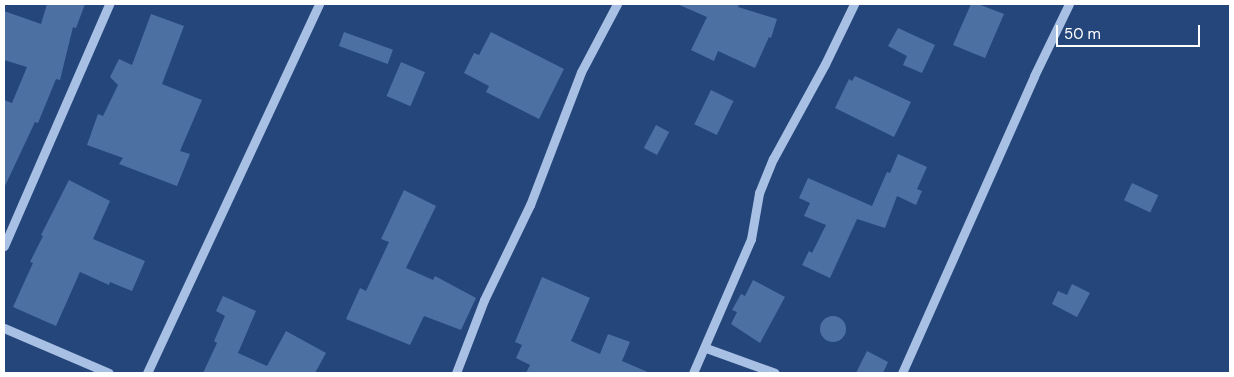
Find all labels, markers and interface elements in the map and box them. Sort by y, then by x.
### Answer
scale bar [1059,15,1203,47]
text: 50 m [1064,24,1101,44]

